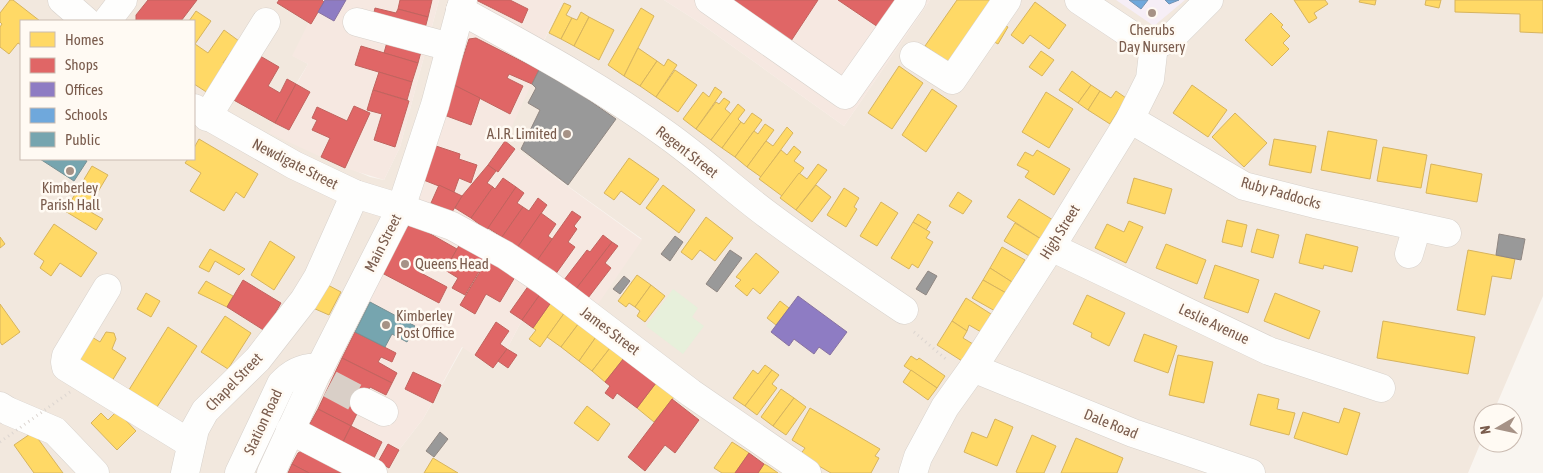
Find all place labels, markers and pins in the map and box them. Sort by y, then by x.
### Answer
marker: Cherubs Day Nursery [1146,7,1158,19]
place label: Cherubs Day Nursery [1119,21,1185,55]
place label: A.I.R. Limited [487,125,557,142]
marker: A.I.R. Limited [561,128,573,140]
marker: Kimberley Parish Hall [64,165,76,177]
place label: Kimberley Parish Hall [40,179,100,213]
place label: Queens Head [415,255,489,272]
marker: Queens Head [399,258,411,270]
place label: Kimberley Post Office [396,307,455,341]
marker: Kimberley Post Office [380,319,392,331]

